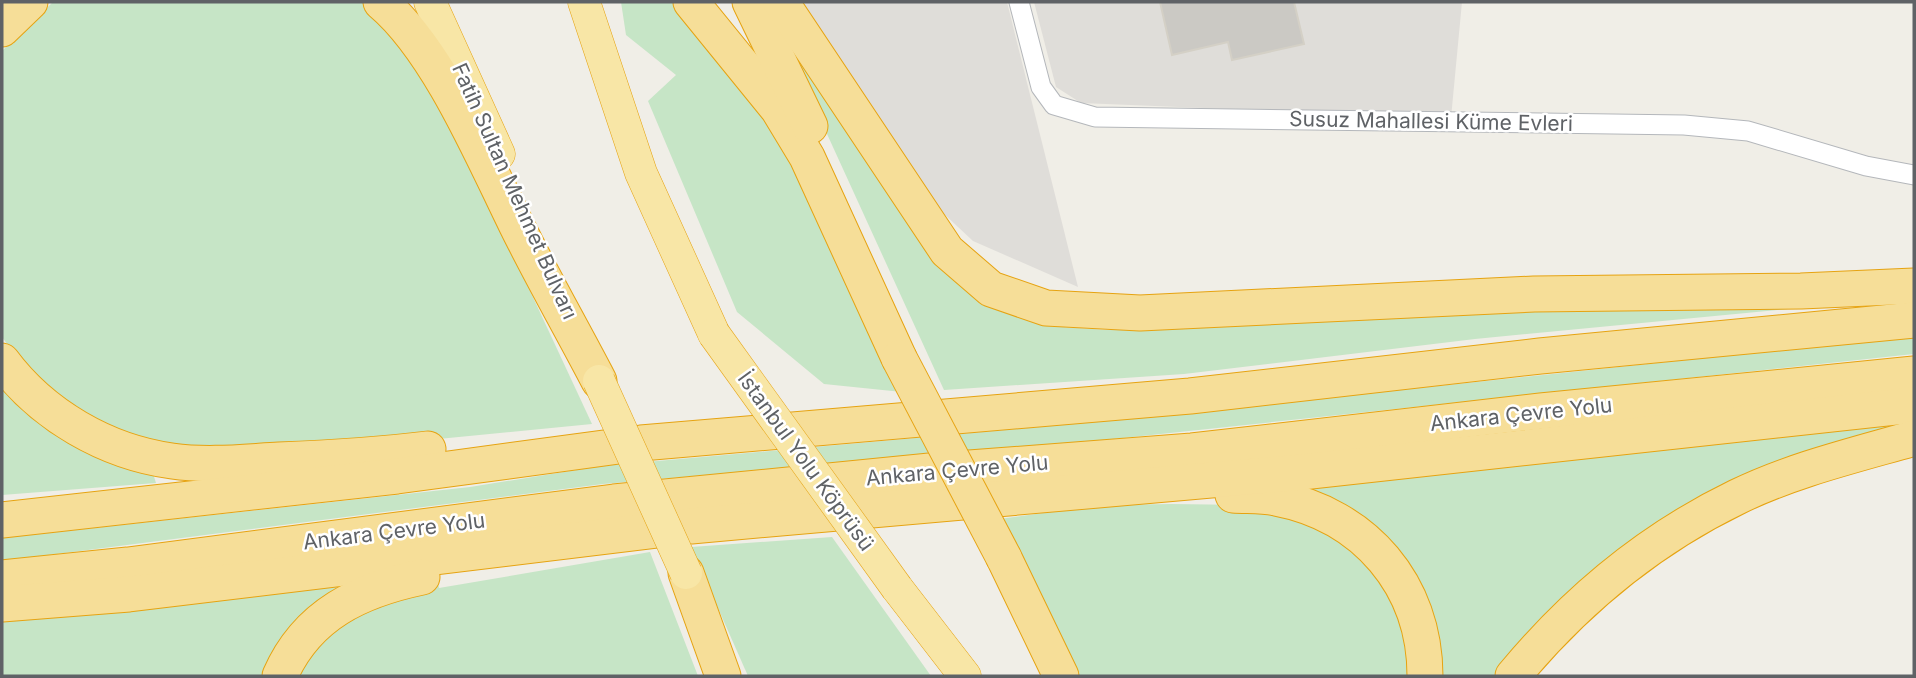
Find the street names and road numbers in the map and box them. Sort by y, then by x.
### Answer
street label: Fatih Sultan Mehmet Bulvarı [447,59,583,323]
street label: Susuz Mahallesi Küme Evleri [1289,106,1573,136]
street label: İstanbul Yolu Köprüsü [733,366,880,555]
street label: Ankara Çevre Yolu [1429,392,1613,436]
street label: Ankara Çevre Yolu [865,450,1049,490]
street label: Ankara Çevre Yolu [302,507,486,555]

